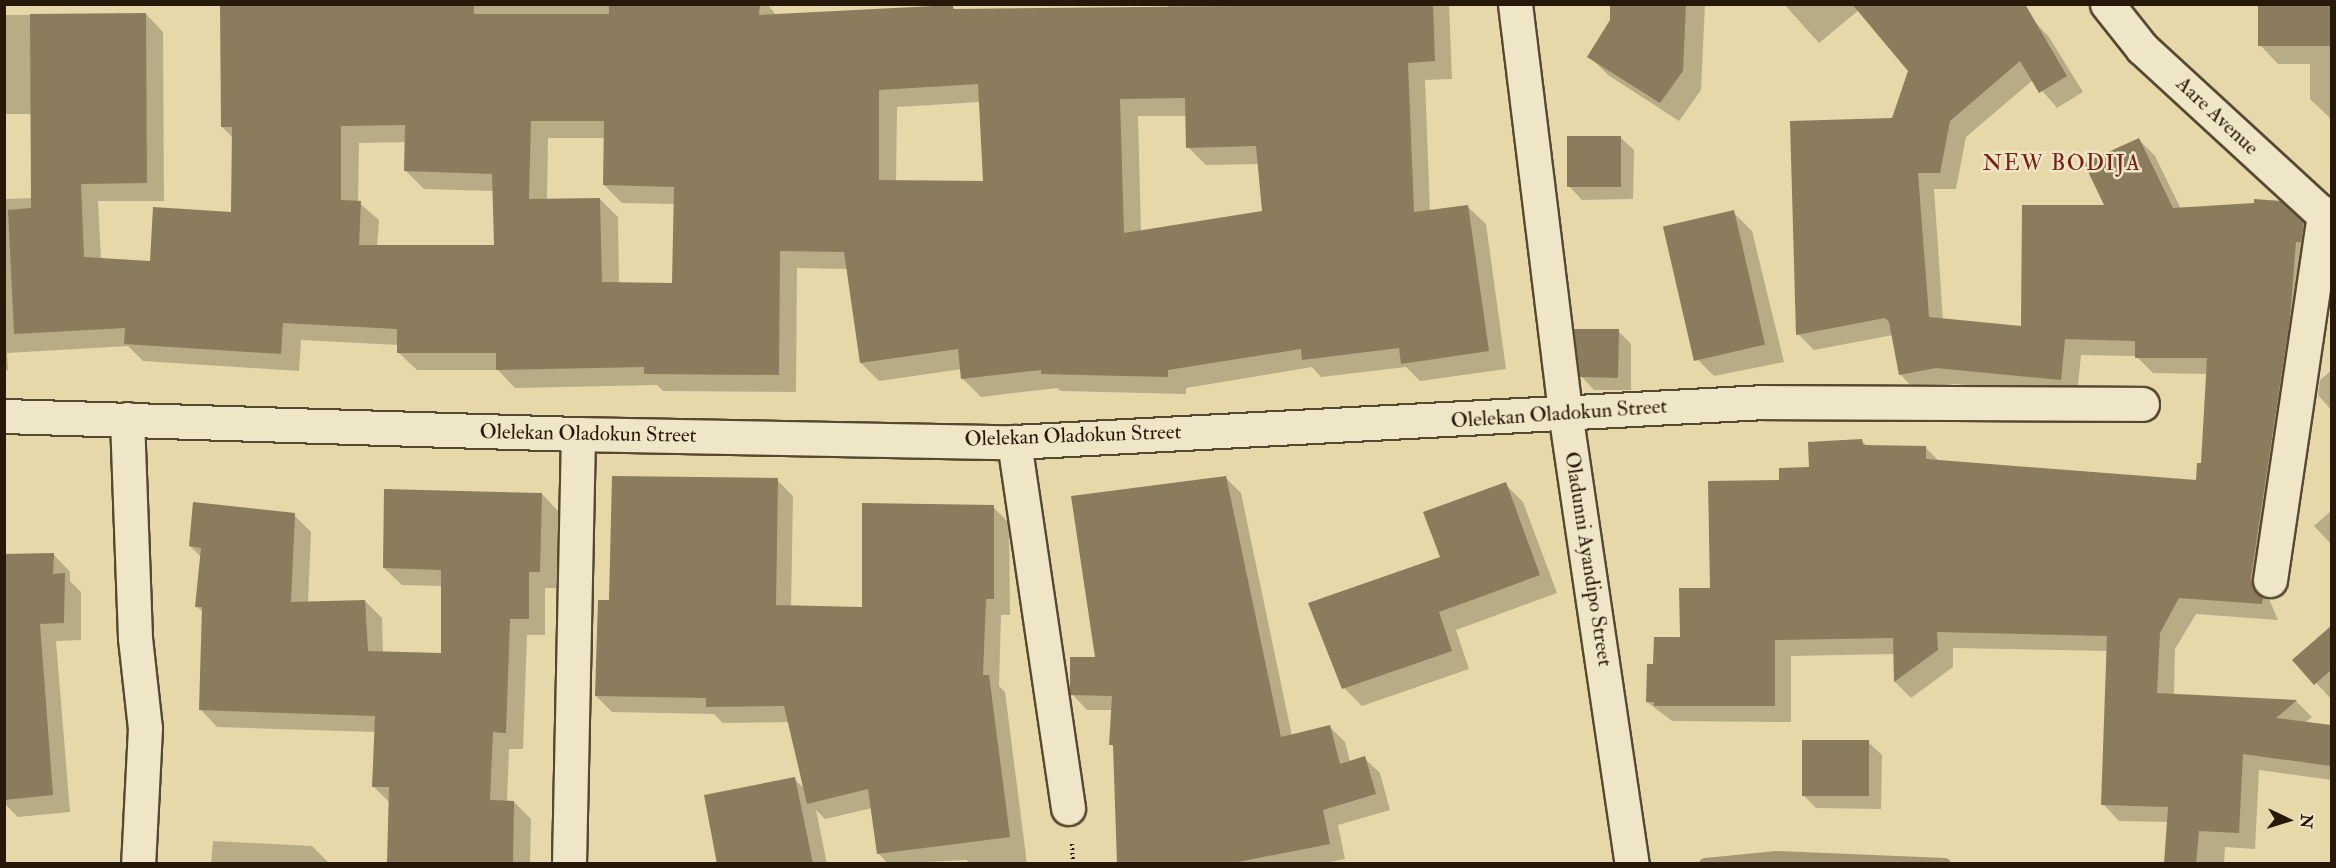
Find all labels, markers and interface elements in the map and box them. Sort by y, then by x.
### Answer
street label: Aare Avenue [2170,71,2264,161]
district label: NEW BODIJA [1982,151,2142,177]
street label: Olelekan Oladokun Street [1450,394,1668,434]
street label: Olelekan Oladokun Street [479,420,697,448]
street label: Olelekan Oladokun Street [964,420,1182,452]
street label: Oladunni Ayandipo Street [1559,450,1617,668]
north arrow [2258,790,2318,850]
text: N [2295,813,2316,829]

